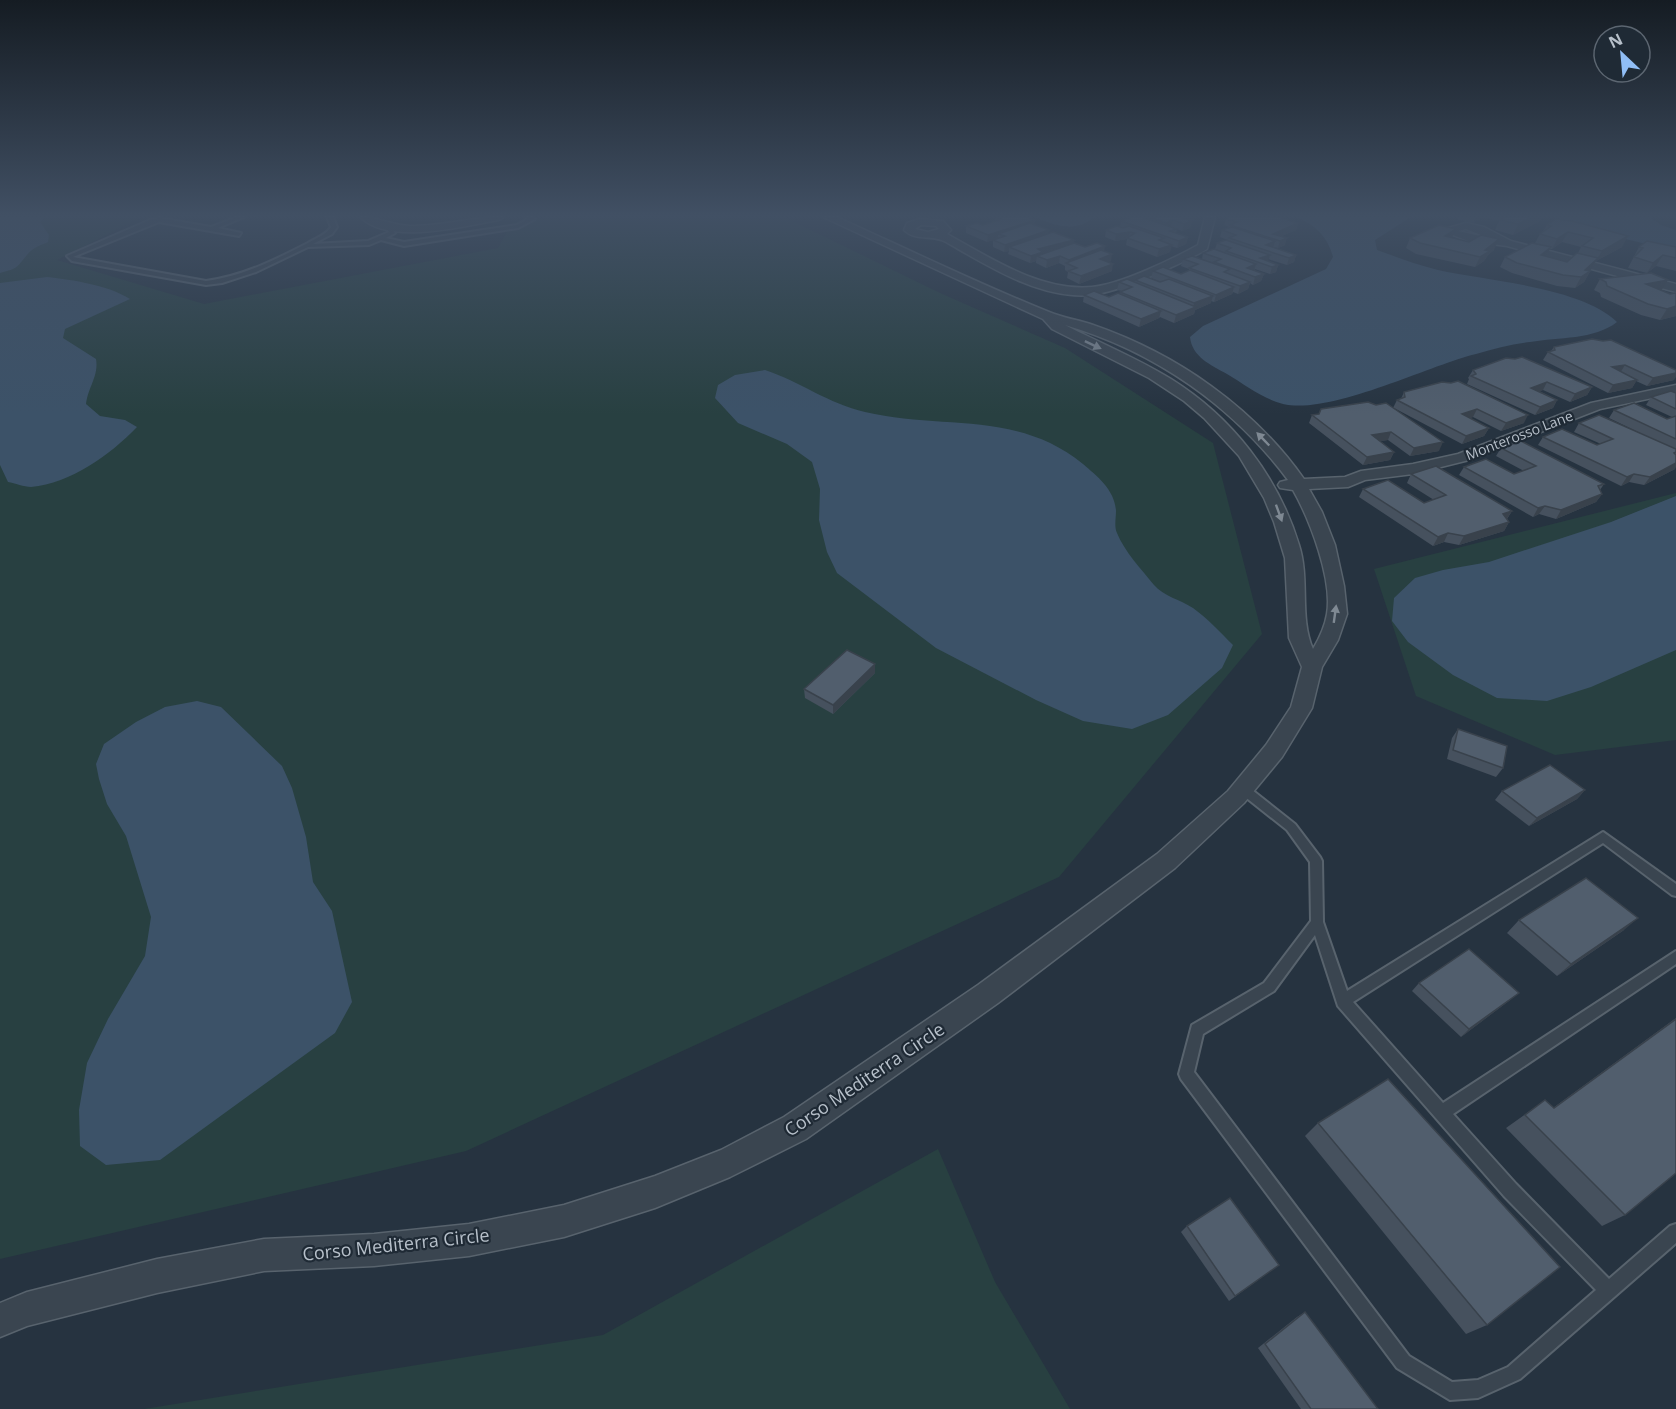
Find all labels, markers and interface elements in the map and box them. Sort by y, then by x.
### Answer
north arrow [1592,24,1652,84]
text: N [1605,28,1626,53]
one-way arrow [1084,340,1101,349]
street label: Monterosso Lane [1463,406,1576,464]
one-way arrow [1256,431,1270,446]
one-way arrow [1274,504,1284,522]
one-way arrow [1331,604,1340,623]
street label: Corso Mediterra Circle [779,1017,949,1141]
street label: Corso Mediterra Circle [301,1222,491,1266]

